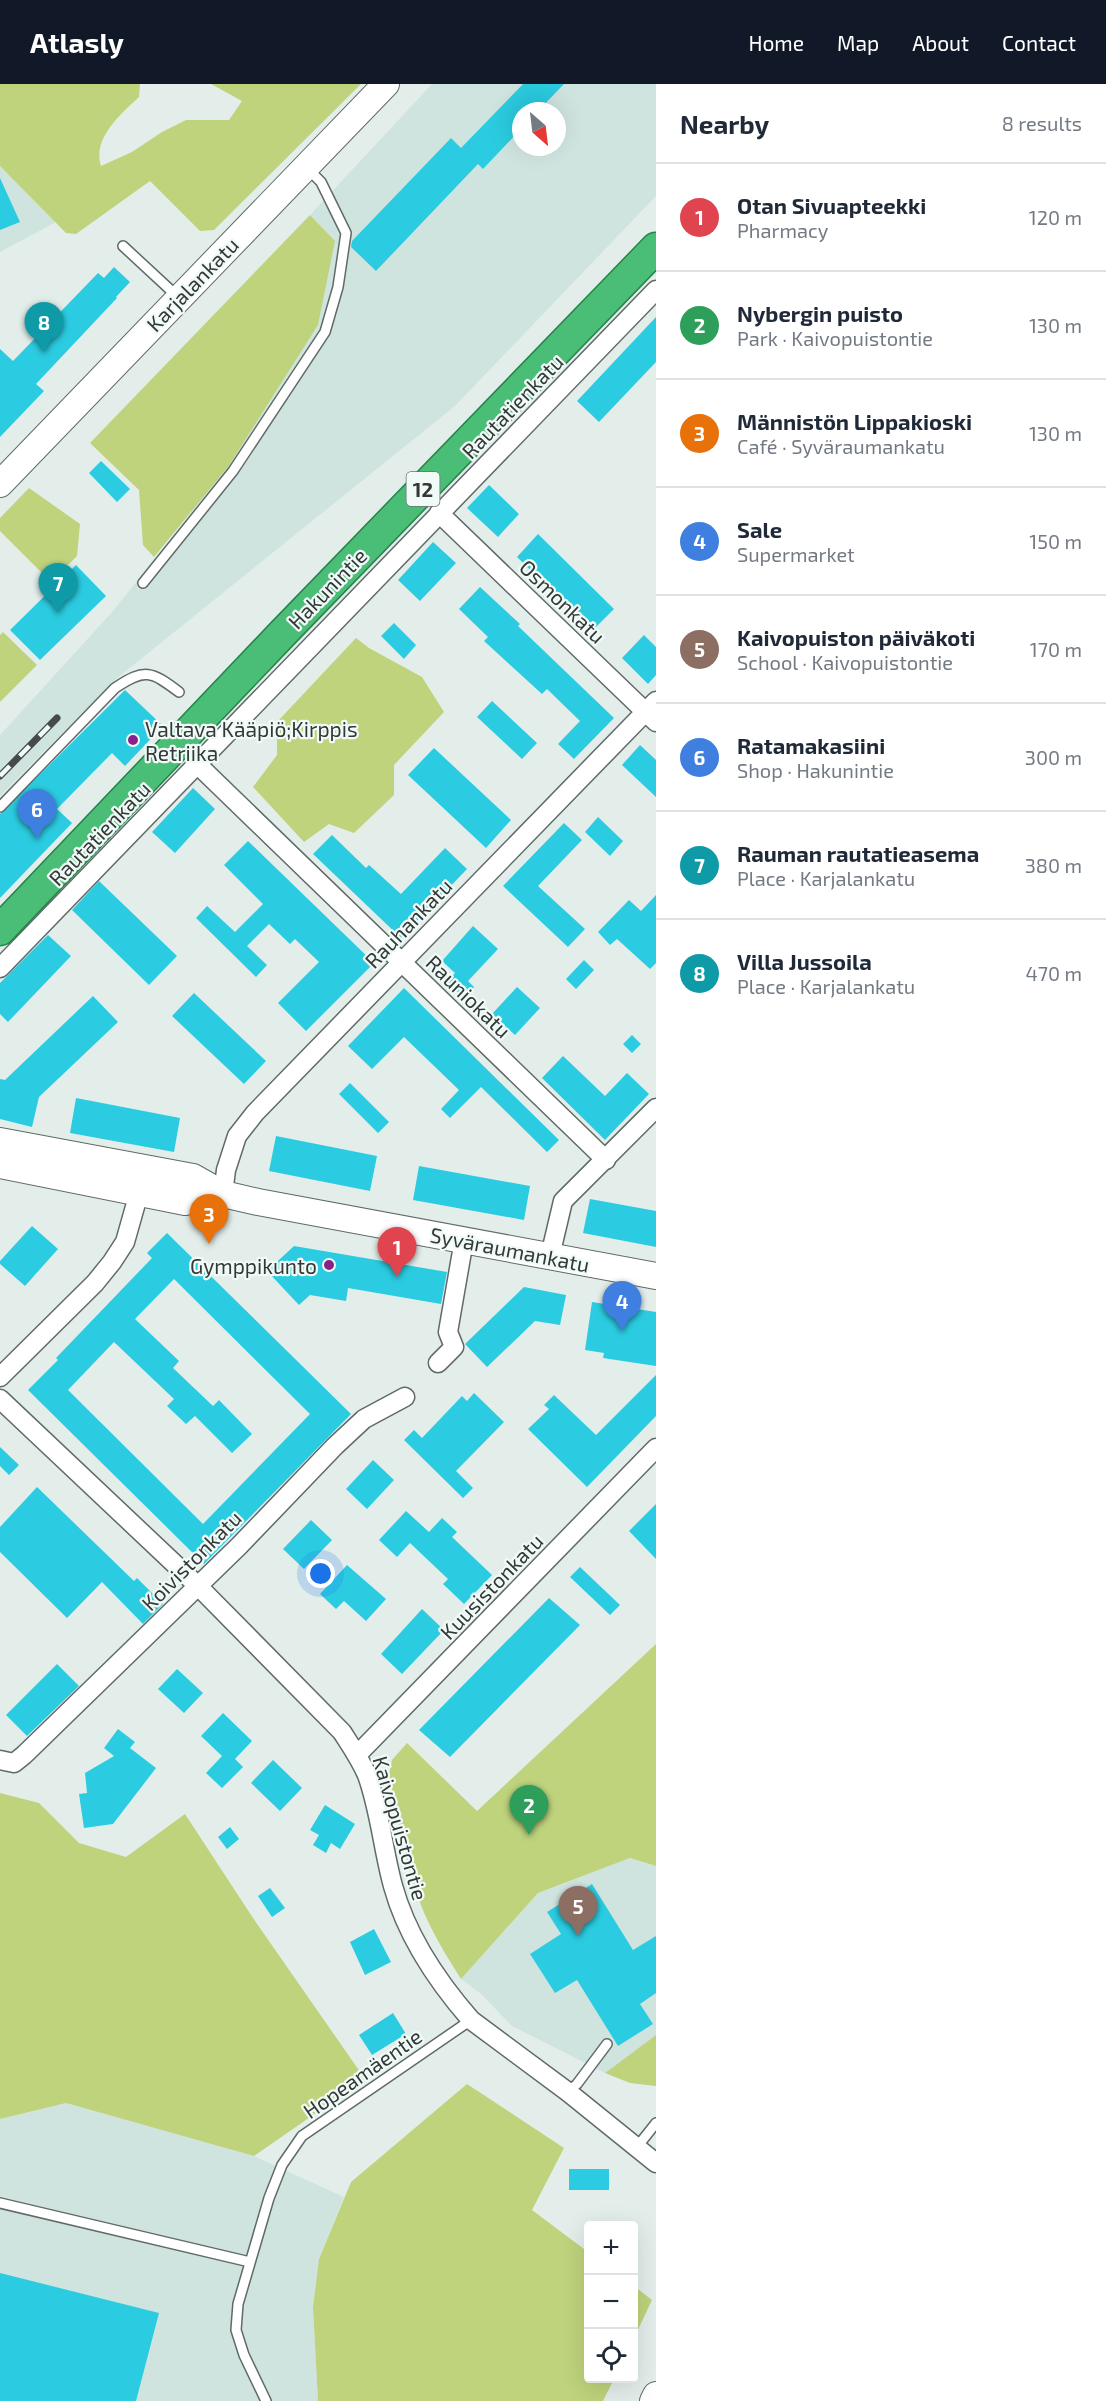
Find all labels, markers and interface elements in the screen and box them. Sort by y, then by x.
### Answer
text: Atlasly [30,25,124,59]
text: Home [748,30,804,55]
text: Map [837,30,879,55]
text: About [912,30,969,55]
text: Contact [1002,30,1076,55]
north arrow [512,102,566,156]
text: Nearby [680,108,769,139]
text: 8 results [1002,111,1082,135]
text: Otan Sivuapteekki [737,192,926,218]
text: 1 [695,205,704,229]
text: 120 m [1029,205,1082,229]
text: Pharmacy [737,218,828,242]
street label: Karjalankatu [141,232,244,337]
text: Nybergin puisto [737,300,903,326]
pin: 8 [24,302,63,352]
text: 2 [694,313,705,337]
text: 130 m [1029,313,1082,337]
text: Park · Kaivopuistontie [737,326,933,350]
street label: Rautatienkatu [456,349,568,463]
text: Männistön Lippakioski [737,408,972,434]
text: 3 [694,421,705,445]
text: 130 m [1029,421,1082,445]
text: Café · Syväraumankatu [737,434,945,458]
road number: 12 [406,472,440,506]
text: Sale [737,516,782,542]
text: 4 [693,529,706,553]
text: 150 m [1029,529,1082,553]
text: Supermarket [737,542,855,566]
street label: Hakunintie [282,543,372,633]
street label: Osmonkatu [515,554,611,648]
pin: 7 [38,564,78,613]
text: Kaivopuiston päiväkoti [737,624,975,650]
text: 5 [694,637,705,661]
text: 170 m [1030,637,1082,661]
text: School · Kaivopuistontie [737,650,953,674]
place label: Valtava Kääpiö;Kirppis Retriika [145,716,358,765]
text: Ratamakasiini [737,732,885,758]
marker: Valtava Kääpiö;Kirppis Retriika [126,733,140,747]
text: 6 [694,745,705,769]
text: 300 m [1025,745,1082,769]
text: Shop · Hakunintie [737,758,894,782]
street label: Rautatienkatu [43,776,155,890]
pin: 6 [18,790,57,839]
text: Rauman rautatieasema [737,840,979,866]
text: 7 [694,853,705,877]
text: 380 m [1025,853,1082,877]
text: Place · Karjalankatu [737,866,915,890]
street label: Rauhankatu [359,873,457,973]
text: Villa Jussoila [737,948,872,974]
street label: Rauniokatu [421,949,517,1043]
text: 8 [693,961,706,985]
text: 470 m [1025,961,1082,985]
text: Place · Karjalankatu [737,974,915,998]
pin: 3 [190,1194,228,1244]
street label: Syväraumankatu [428,1221,592,1277]
pin: 1 [378,1228,416,1277]
place label: Gymppikunto [190,1253,317,1278]
marker: Gymppikunto [322,1258,336,1272]
pin: 4 [602,1282,642,1331]
street label: Koivistonkatu [136,1505,246,1615]
street label: Kuusistonkatu [434,1528,548,1644]
your location [306,1559,335,1588]
street label: Kaivopuistontie [368,1753,434,1903]
pin: 2 [510,1786,548,1835]
pin: 5 [558,1886,598,1936]
street label: Hopeamäentie [298,2023,426,2123]
map controls [584,2221,638,2383]
button: + [584,2221,638,2275]
button: − [584,2275,638,2329]
button: locate [584,2329,638,2383]

